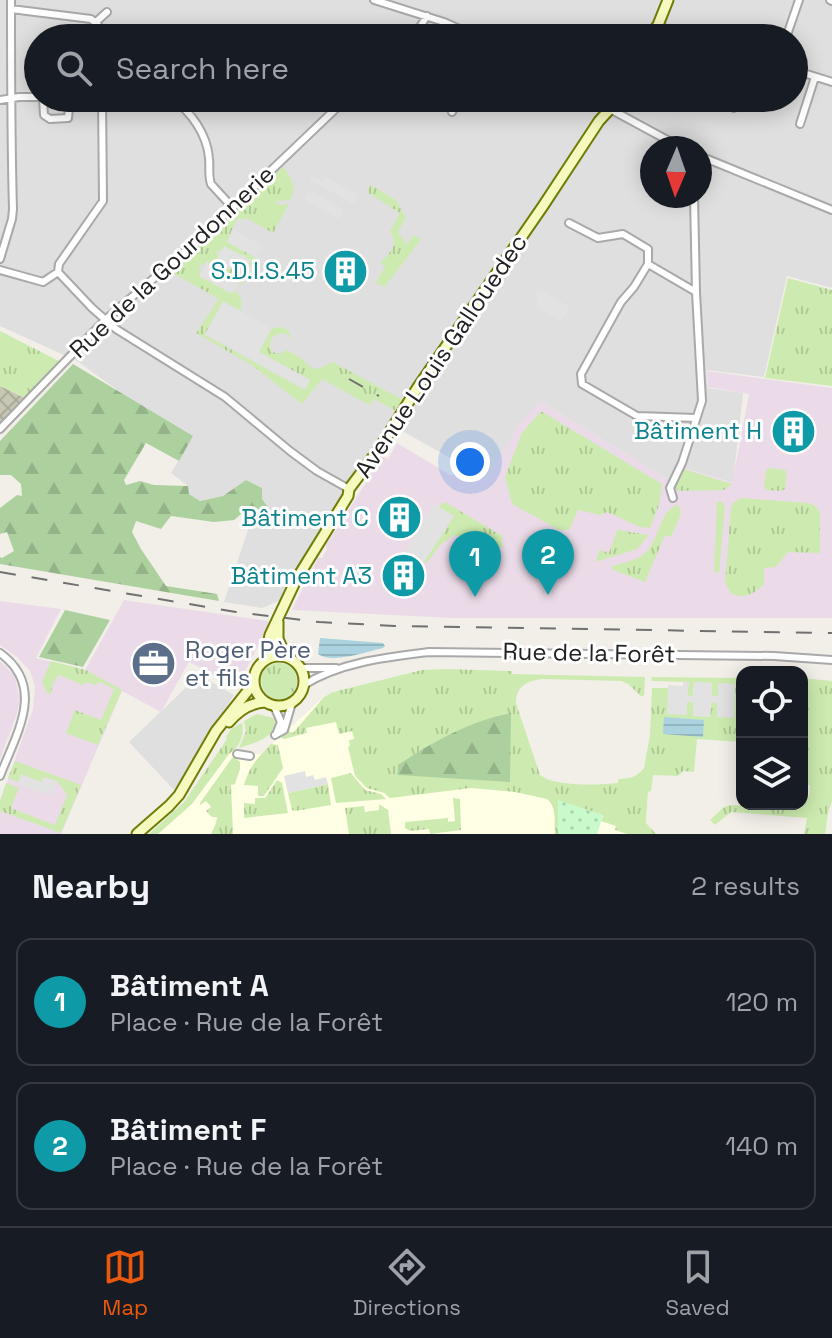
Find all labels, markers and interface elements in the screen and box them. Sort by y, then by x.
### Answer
search box [24,24,808,112]
icon: search [52,46,96,90]
text: Search here [116,49,289,88]
north arrow [640,136,712,208]
street label: Rue de la Gourdonnerie [63,159,281,365]
street label: Avenue Louis Gallouedec [347,228,534,483]
building icon: S.D.I.S.45 [322,247,370,295]
place label: S.D.I.S.45 [211,255,315,286]
building icon: Bâtiment H [769,407,817,455]
place label: Bâtiment H [634,415,762,446]
your location [450,442,490,482]
building icon: Bâtiment C [376,494,424,542]
place label: Bâtiment C [241,502,369,533]
pin: 2 [522,529,574,595]
pin: 1 [449,531,501,597]
building icon: Bâtiment A3 [379,552,427,600]
place label: Bâtiment A3 [230,560,372,591]
place label: Roger Père et fils [185,634,311,693]
street label: Rue de la Forêt [502,635,676,670]
office icon: Roger Père et fils [130,640,178,688]
map controls [736,666,808,810]
button: locate [736,666,808,738]
button: layers [736,738,808,810]
text: Nearby [32,865,150,908]
text: 2 results [691,869,800,903]
text: Bâtiment A [110,966,269,1005]
text: 1 [54,985,66,1019]
text: 120 m [726,985,798,1019]
text: Place · Rue de la Forêt [110,1005,383,1039]
text: Bâtiment F [110,1110,266,1149]
text: 2 [52,1129,68,1163]
text: 140 m [725,1129,798,1163]
text: Place · Rue de la Forêt [110,1149,383,1183]
tab: Map [102,1245,148,1321]
tab: Directions [353,1245,461,1321]
tab: Saved [665,1245,730,1321]

